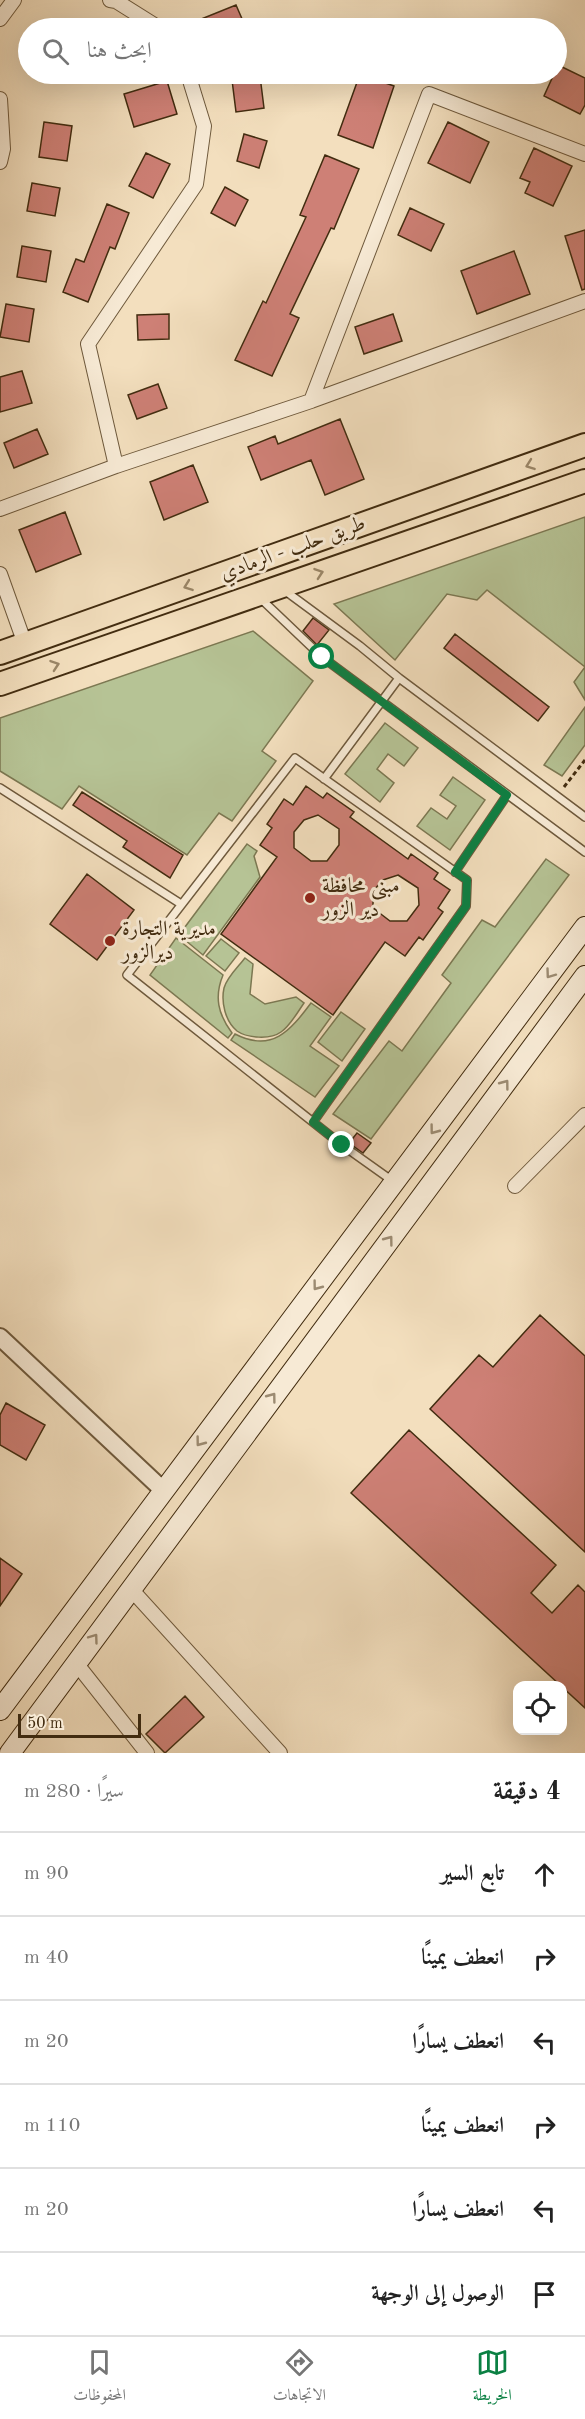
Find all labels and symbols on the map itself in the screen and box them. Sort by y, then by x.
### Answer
one-way arrow [525,457,536,470]
street label: طريق حلب - الرمادي [217,512,370,589]
one-way arrow [313,568,324,580]
one-way arrow [183,579,194,592]
route start [308,643,334,669]
one-way arrow [49,659,60,672]
place label: مبنى محافظة دير الزور [320,876,400,921]
marker: مبنى محافظة دير الزور [303,891,317,905]
place label: مديرية التجارة ديرالزور [120,919,216,964]
marker: مديرية التجارة ديرالزور [103,934,117,948]
one-way arrow [546,967,557,978]
one-way arrow [497,1079,508,1090]
one-way arrow [430,1123,441,1134]
route end [328,1131,354,1157]
one-way arrow [381,1236,392,1247]
one-way arrow [313,1280,324,1291]
one-way arrow [265,1392,276,1403]
one-way arrow [197,1436,208,1447]
one-way arrow [87,1633,98,1644]
scale bar [18,1711,141,1738]

